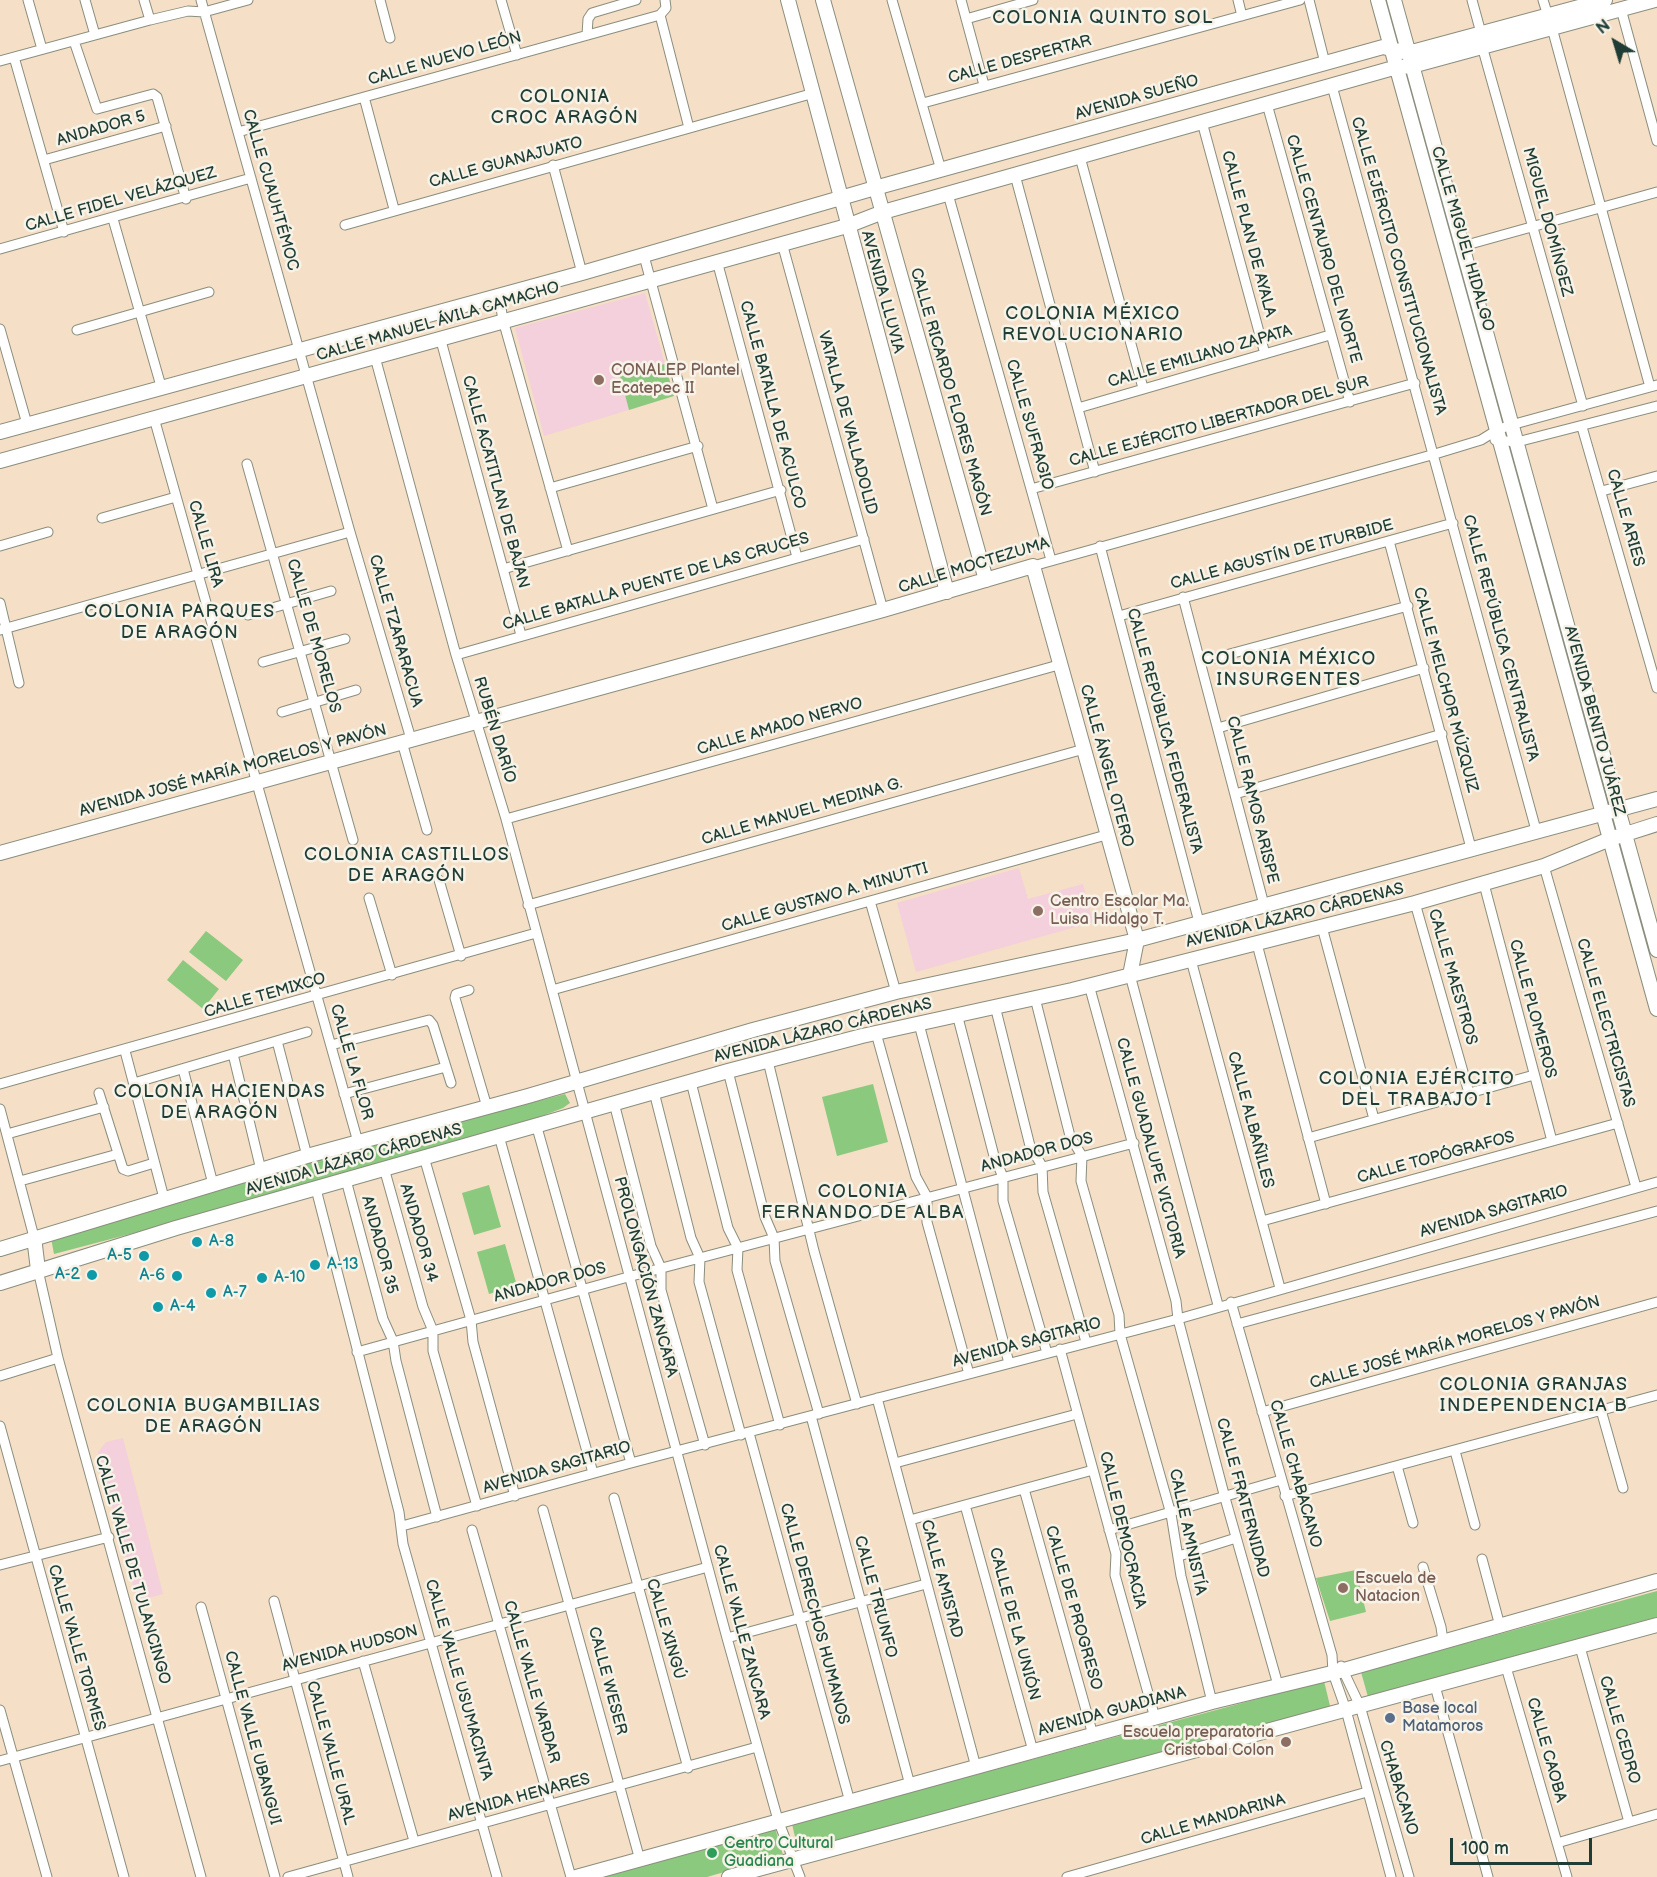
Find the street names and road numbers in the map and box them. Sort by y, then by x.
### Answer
street label: CALLE NUEVO LEÓN [366,28,524,90]
street label: CALLE DESPERTAR [946,32,1094,88]
street label: AVENIDA SUEÑO [1073,71,1201,125]
street label: ANDADOR 5 [54,107,148,151]
street label: CALLE CUAUHTÉMOC [238,107,302,273]
street label: CALLE EJÉRCITO CONSTITUCIONALISTA [1346,115,1450,417]
street label: CALLE GUANAJUATO [427,133,585,193]
street label: CALLE CENTAURO DEL NORTE [1281,133,1365,365]
street label: CALLE MIGUEL HIDALGO [1426,144,1498,334]
street label: MIGUEL DOMÍNGEZ [1518,145,1576,299]
street label: CALLE PLAN DE AYALA [1217,149,1279,319]
street label: CALLE FIDEL VELÁZQUEZ [23,164,219,236]
street label: AVENIDA LLUVIA [856,229,908,355]
street label: CALLE RICARDO FLORES MAGÓN [905,266,995,518]
street label: CALLE MANUEL ÁVILA CAMACHO [314,278,562,366]
street label: CALLE BATALLA DE ACULCO [735,299,809,511]
street label: CALLE EMILIANO ZAPATA [1106,321,1294,393]
street label: VATALLA DE VALLADOLID [813,329,881,517]
street label: CALLE SUFRAGIO [1001,357,1057,493]
street label: CALLE EJÉRCITO LIBERTADOR DEL SUR [1067,373,1371,471]
street label: CALLE ACATITLAN DE BAJAN [457,374,533,590]
street label: CALLE ARIES [1602,467,1648,569]
street label: CALLE LIRA [183,498,227,590]
street label: CALLE REPÚBLICA CENTRALISTA [1458,513,1542,763]
street label: CALLE AGUSTÍN DE ITURBIDE [1168,516,1396,594]
street label: CALLE BATALLA PUENTE DE LAS CRUCES [500,529,812,635]
street label: CALLE MOCTEZUMA [896,534,1052,598]
street label: CALLE TZARARACUA [364,552,426,710]
street label: CALLE DE MORELOS [282,557,344,715]
street label: CALLE MELCHOR MÚZQUIZ [1408,585,1482,795]
street label: CALLE REPÚBLICA FEDERALISTA [1122,606,1206,856]
street label: AVENIDA BENITO JUÁREZ [1559,624,1629,818]
street label: RUBÉN DARÍO [469,675,519,785]
street label: CALLE ÁNGEL OTERO [1075,683,1137,849]
street label: CALLE AMADO NERVO [695,694,865,760]
street label: CALLE RAMOS ARISPE [1222,714,1282,886]
street label: AVENIDA JOSÉ MARÍA MORELOS Y PAVÓN [77,721,389,821]
street label: CALLE MANUEL MEDINA G. [699,774,905,850]
street label: CALLE GUSTAVO A. MINUTTI [720,859,930,937]
street label: AVENIDA LÁZARO CÁRDENAS [1184,880,1406,952]
street label: CALLE MAESTROS [1423,907,1481,1047]
street label: CALLE ELECTRICISTAS [1572,936,1638,1110]
street label: CALLE PLOMEROS [1504,937,1560,1081]
street label: CALLE TEMIXCO [202,969,328,1023]
street label: AVENIDA LÁZARO CÁRDENAS [712,995,934,1067]
street label: CALLE LA FLOR [325,1002,377,1122]
street label: CALLE GUADALUPE VICTORIA [1111,1036,1189,1260]
street label: CALLE ALBAÑILES [1223,1050,1277,1190]
street label: AVENIDA LÁZARO CÁRDENAS [244,1120,464,1200]
street label: CALLE TOPÓGRAFOS [1355,1128,1517,1188]
street label: ANDADOR DOS [979,1129,1095,1177]
street label: PROLONGACIÓN ZANCARA [609,1175,681,1379]
street label: ANDADOR 34 [395,1181,441,1285]
street label: AVENIDA SAGITARIO [1418,1182,1570,1242]
street label: ANDADOR 35 [357,1194,401,1296]
street label: ANDADOR DOS [492,1259,608,1307]
street label: CALLE JOSÉ MARÍA MORELOS Y PAVÓN [1308,1292,1602,1394]
street label: AVENIDA SAGITARIO [950,1314,1104,1372]
street label: CALLE CHABACANO [1265,1398,1325,1550]
street label: CALLE FRATERNIDAD [1211,1416,1273,1580]
street label: AVENIDA SAGITARIO [481,1438,633,1498]
street label: CALLE DEMOCRACIA [1095,1450,1149,1610]
street label: CALLE VALLE DE TULANCINGO [90,1453,174,1687]
street label: CALLE AMNISTÍA [1164,1467,1210,1597]
street label: CALLE DERECHOS HUMANOS [775,1501,853,1727]
street label: CALLE AMISTAD [916,1518,966,1640]
street label: CALLE DE PROGRESO [1040,1524,1106,1692]
street label: CALLE TRIUNFO [849,1534,901,1660]
street label: CALLE VALLE ZANCARA [708,1543,774,1721]
street label: CALLE DE LA UNIÓN [984,1545,1044,1703]
street label: CALLE VALLE TORMES [43,1563,109,1733]
street label: CALLE VALLE USUMACINTA [420,1577,496,1783]
street label: CALLE XINGÚ [641,1577,689,1681]
street label: CALLE VALLE VARDAR [499,1599,563,1765]
street label: AVENIDA HUDSON [280,1622,420,1676]
street label: CALLE WESER [583,1625,631,1737]
street label: CALLE VALLE UBANGUI [220,1649,284,1827]
street label: CALLE CEDRO [1594,1674,1644,1786]
street label: CALLE VALLE URAL [302,1679,358,1827]
street label: AVENIDA GUADIANA [1036,1683,1188,1741]
street label: CALLE CAOBA [1522,1695,1570,1805]
street label: CHABACANO [1374,1738,1422,1838]
street label: AVENIDA HENARES [446,1770,592,1826]
street label: CALLE MANDARINA [1139,1790,1287,1850]

